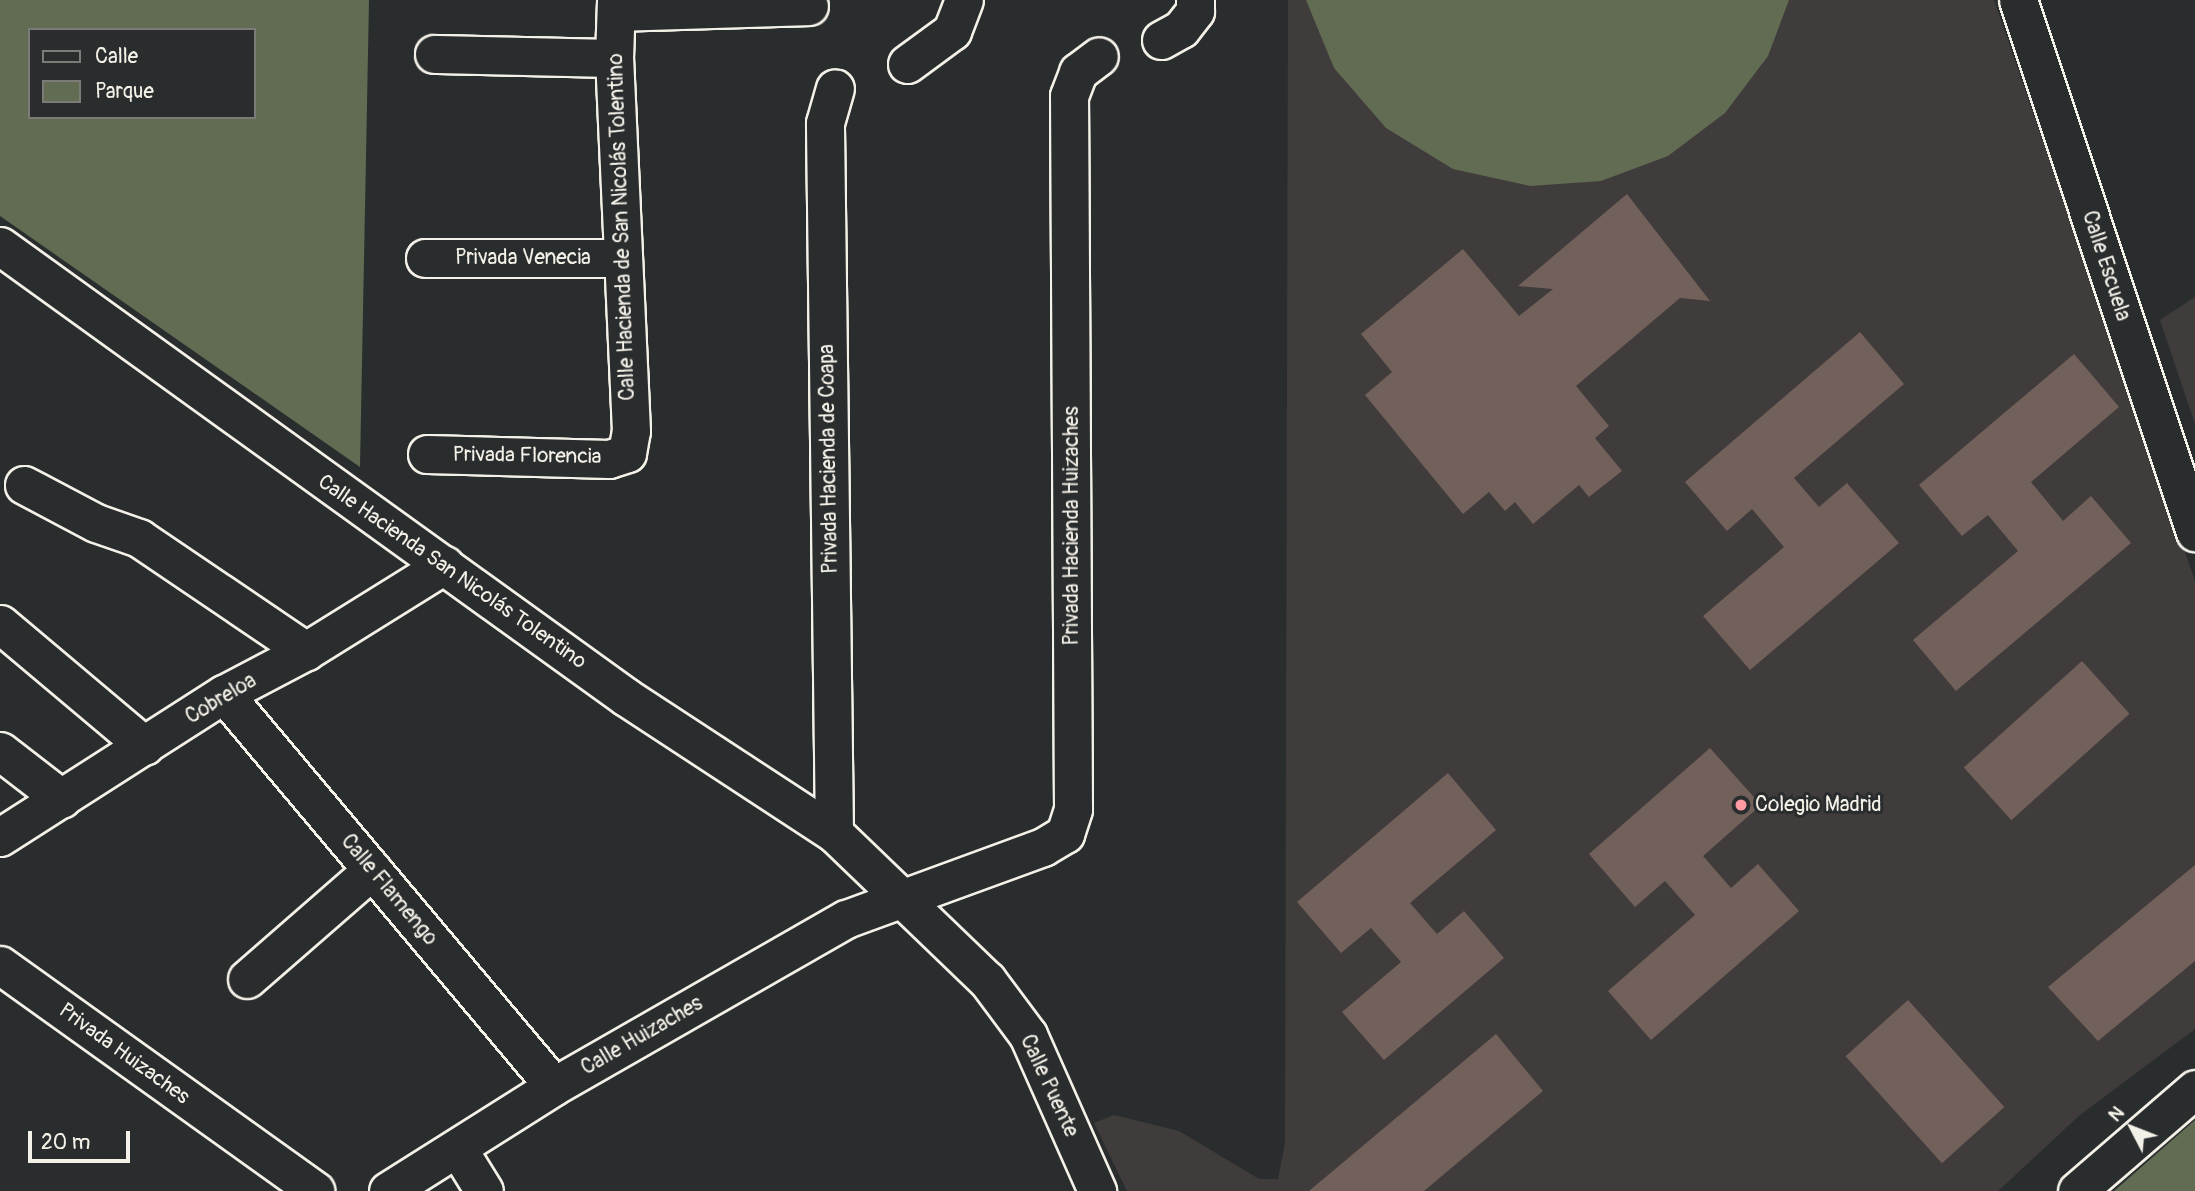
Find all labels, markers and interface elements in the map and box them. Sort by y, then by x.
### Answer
legend [28,28,256,119]
text: Calle [95,43,138,70]
street label: Calle Hacienda de San Nicolás Tolentino [603,53,641,401]
text: Parque [95,78,154,105]
street label: Calle Escuela [2076,208,2136,324]
street label: Privada Venecia [455,245,591,271]
street label: Privada Hacienda de Coapa [814,344,844,574]
street label: Privada Hacienda Huizaches [1059,406,1085,646]
street label: Privada Florencia [452,442,602,470]
street label: Calle Hacienda San Nicolás Tolentino [313,469,591,675]
street label: Cobreloa [181,668,261,730]
place label: Colegio Madrid [1755,792,1881,818]
marker: Colegio Madrid [1733,797,1749,813]
street label: Calle Flamengo [335,829,443,951]
street label: Calle Huizaches [577,991,707,1081]
street label: Privada Huizaches [54,998,194,1110]
street label: Calle Puente [1014,1031,1084,1141]
north arrow [2097,1093,2167,1163]
text: N [2103,1101,2130,1127]
scale bar [32,1118,133,1162]
text: 20 m [41,1129,90,1156]

